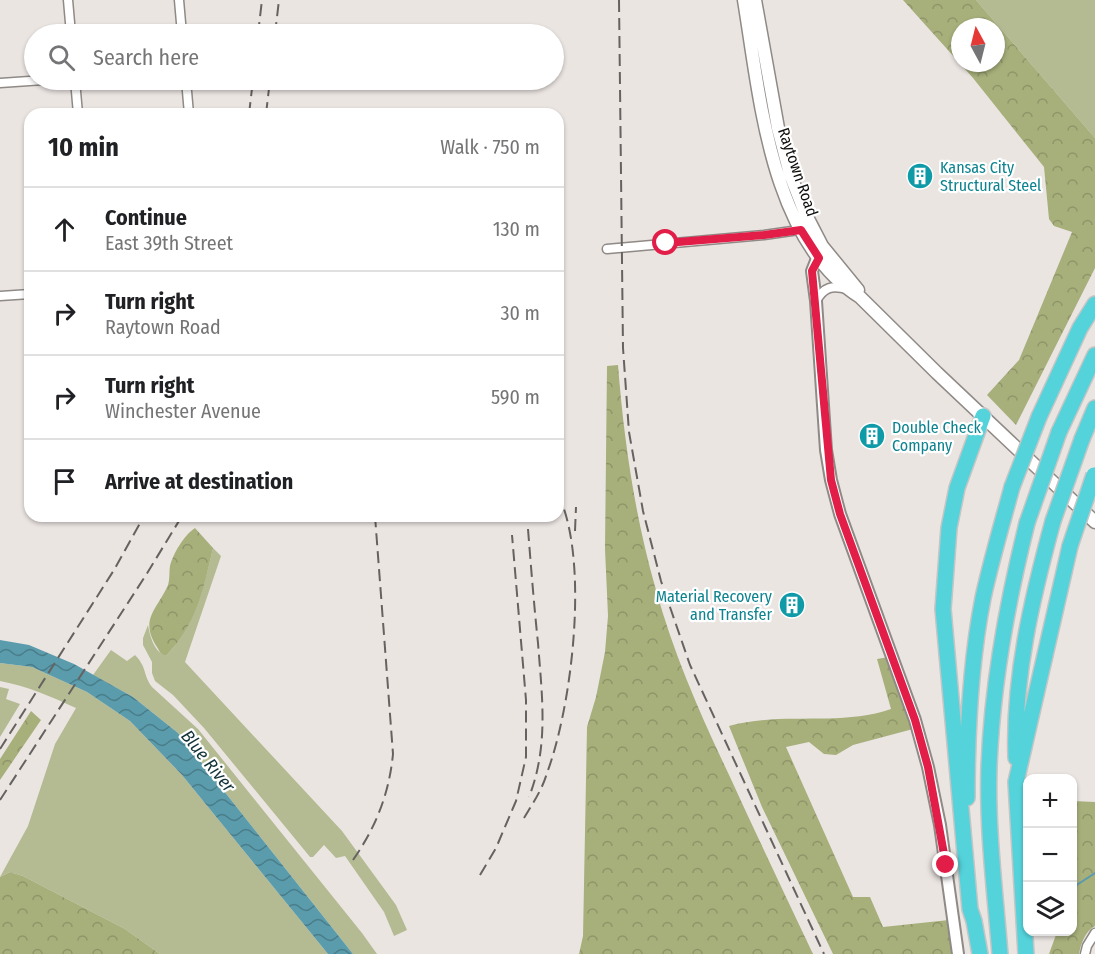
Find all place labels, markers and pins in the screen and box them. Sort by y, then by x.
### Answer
place label: Kansas City Structural Steel [940,158,1041,195]
building icon: Kansas City Structural Steel [905,161,935,191]
place label: Double Check Company [892,418,982,455]
building icon: Double Check Company [857,421,887,451]
place label: Material Recovery and Transfer [656,587,773,624]
building icon: Material Recovery and Transfer [777,590,807,620]

